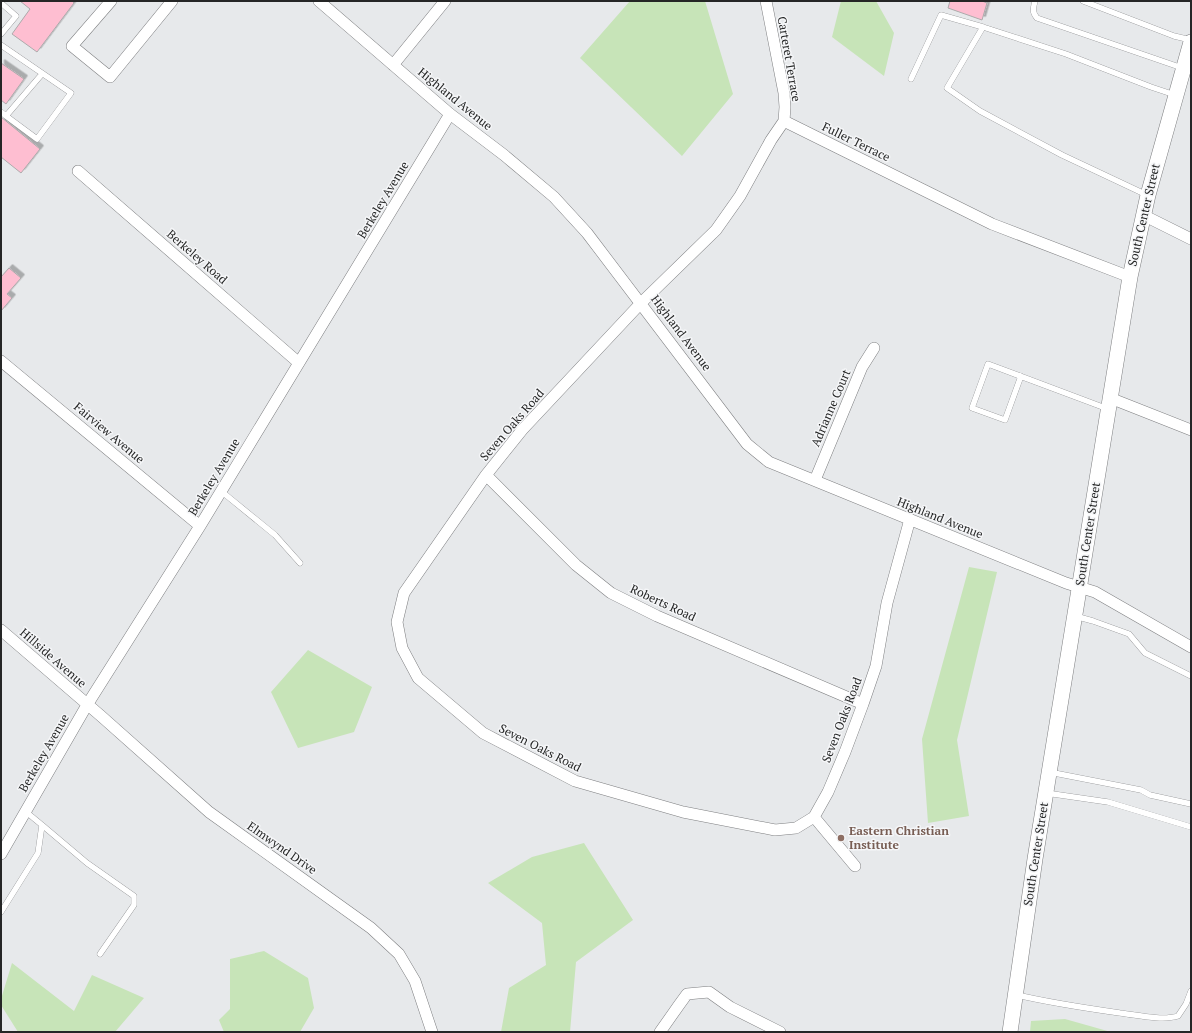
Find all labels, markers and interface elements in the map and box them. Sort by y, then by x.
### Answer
street label: Carteret Terrace [775,15,804,103]
street label: Highland Avenue [415,64,495,133]
street label: Fuller Terrace [820,119,893,164]
street label: Berkeley Avenue [354,158,412,241]
street label: South Center Street [1124,162,1163,268]
street label: Berkeley Road [164,226,231,287]
street label: Highland Avenue [648,292,715,374]
street label: Adrianne Court [808,366,854,449]
street label: Seven Oaks Road [476,385,547,464]
street label: Fairview Avenue [71,399,148,466]
street label: Berkeley Avenue [185,435,243,518]
street label: South Center Street [1072,480,1103,587]
street label: Highland Avenue [895,494,985,542]
street label: Roberts Road [628,581,699,624]
street label: Hillside Avenue [17,625,90,691]
street label: Seven Oaks Road [818,675,865,765]
street label: Berkeley Avenue [15,711,72,794]
street label: Seven Oaks Road [497,720,584,775]
street label: South Center Street [1020,800,1051,907]
street label: Elmwynd Drive [245,818,320,877]
place label: Eastern Christian Institute [849,823,949,852]
marker: Eastern Christian Institute [836,833,846,843]

